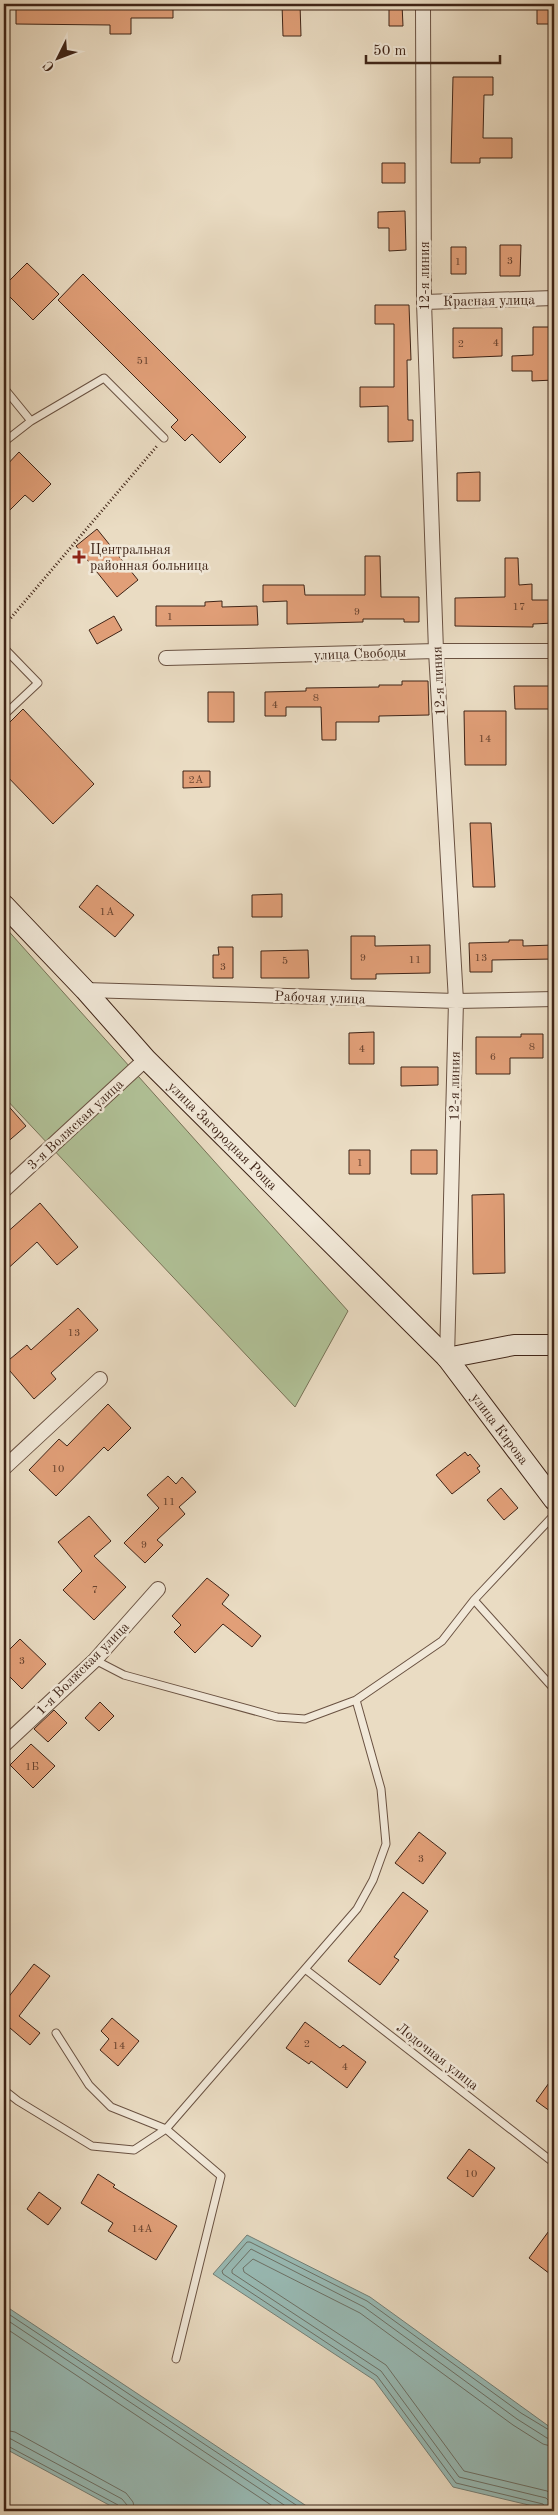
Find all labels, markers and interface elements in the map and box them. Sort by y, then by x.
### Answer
north arrow [32,32,82,82]
scale bar [366,32,499,64]
text: 50 m [373,44,407,59]
text: С [41,58,57,74]
street label: 12-я линия [418,241,432,311]
house number: 3 [507,256,513,267]
house number: 1 [455,257,461,268]
street label: Красная улица [443,293,535,309]
house number: 4 [493,338,499,349]
house number: 2 [458,339,464,350]
house number: 51 [137,356,149,367]
place label: Центральная районная больница [90,543,209,573]
marker: Центральная районная больница [72,550,86,564]
house number: 17 [513,602,525,613]
house number: 9 [354,607,360,618]
house number: 1 [167,612,173,623]
street label: улица Свободы [314,645,406,663]
street label: 12-я линия [430,646,448,716]
house number: 8 [313,693,319,704]
house number: 4 [272,700,278,711]
house number: 14 [479,734,491,745]
house number: 2А [189,775,204,786]
house number: 1А [100,907,115,918]
house number: 9 [360,953,366,964]
house number: 13 [475,953,487,964]
house number: 11 [409,955,421,966]
house number: 5 [282,956,288,967]
house number: 3 [220,962,226,973]
street label: Рабочая улица [274,989,366,1007]
house number: 8 [529,1042,535,1053]
house number: 4 [359,1044,365,1055]
street label: 12-я линия [447,1051,463,1121]
house number: 6 [490,1052,496,1063]
street label: 3-я Волжская улица [25,1077,126,1173]
street label: улица Загородная Роща [165,1079,280,1193]
house number: 1 [357,1158,363,1169]
house number: 13 [68,1328,80,1339]
street label: улица Кирова [468,1391,531,1467]
house number: 10 [52,1464,64,1475]
house number: 11 [163,1497,175,1508]
house number: 9 [141,1540,147,1551]
house number: 7 [92,1585,98,1596]
street label: 1-я Волжская улица [33,1619,132,1718]
house number: 3 [19,1656,25,1667]
house number: 1Б [25,1762,39,1773]
house number: 3 [418,1854,424,1865]
street label: Лодочная улица [394,2021,481,2093]
house number: 2 [304,2039,310,2050]
house number: 14 [113,2041,125,2052]
house number: 4 [342,2062,348,2073]
house number: 10 [465,2169,477,2180]
house number: 14А [131,2224,153,2235]

